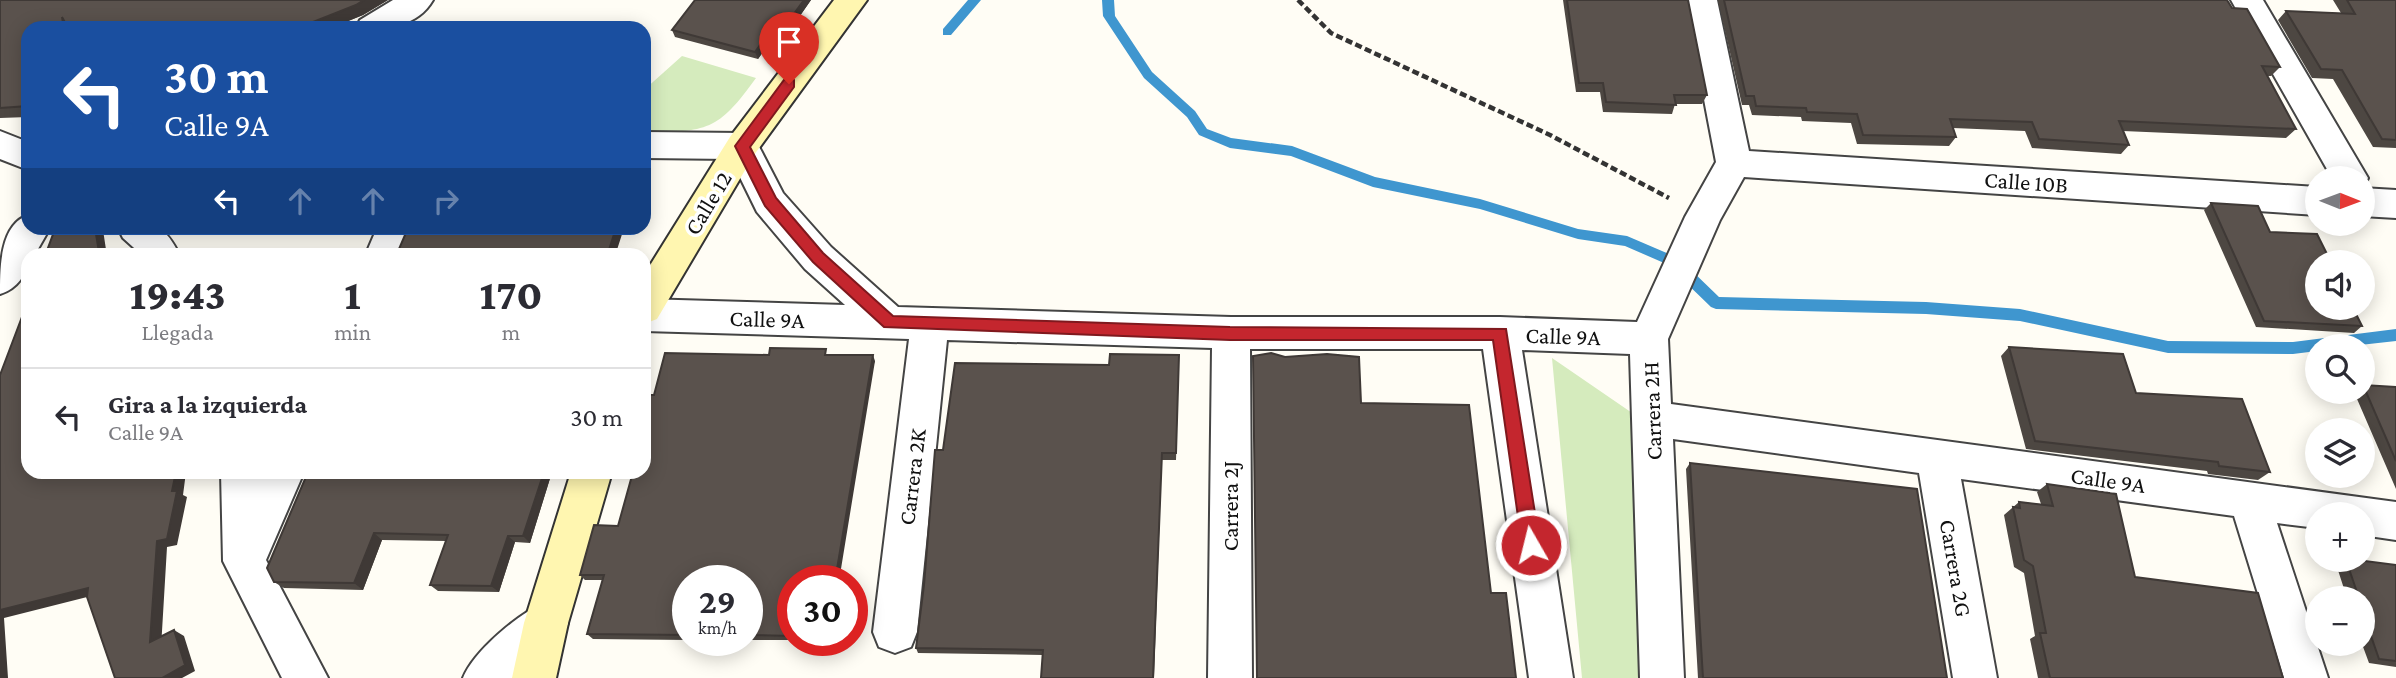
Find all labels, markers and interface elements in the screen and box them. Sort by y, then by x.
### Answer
pin [759,12.0,819,84]
icon: arrive [770,23,808,61]
icon: left [49,49,140,140]
text: 30 m [164,49,269,104]
text: Calle 9A [164,107,269,143]
street label: Calle 10B [1983,166,2069,198]
north arrow [2305,166,2375,236]
map controls [2305,166,2375,656]
street label: Calle 12 [679,167,737,239]
icon: left [208,182,246,220]
icon: ahead [281,182,319,220]
icon: ahead [354,182,392,220]
icon: right [427,182,465,220]
button: sound [2305,250,2375,320]
text: 19:43 [130,271,226,318]
text: 1 [344,271,361,318]
text: 170 [480,271,542,318]
street label: Calle 9A [729,305,806,333]
text: Llegada [142,319,214,345]
text: min [334,319,371,345]
text: m [502,319,520,345]
street label: Calle 9A [1525,322,1602,350]
button: search [2305,334,2375,404]
street label: Carrera 2H [1637,361,1667,461]
text: Gira a la izquierda [108,390,307,419]
icon: left [49,398,87,436]
text: 30 m [570,403,623,432]
button: layers [2305,418,2375,488]
text: Calle 9A [108,419,183,445]
street label: Carrera 2K [893,427,931,527]
street label: Carrera 2J [1217,461,1243,551]
street label: Calle 9A [2069,462,2148,498]
button: + [2305,502,2375,572]
position arrow [1494,508,1568,582]
street label: Carrera 2G [1935,517,1977,619]
speed limit sign: 30 [777,565,868,656]
text: 29 [699,582,736,621]
button: − [2305,586,2375,656]
text: km/h [698,618,737,638]

